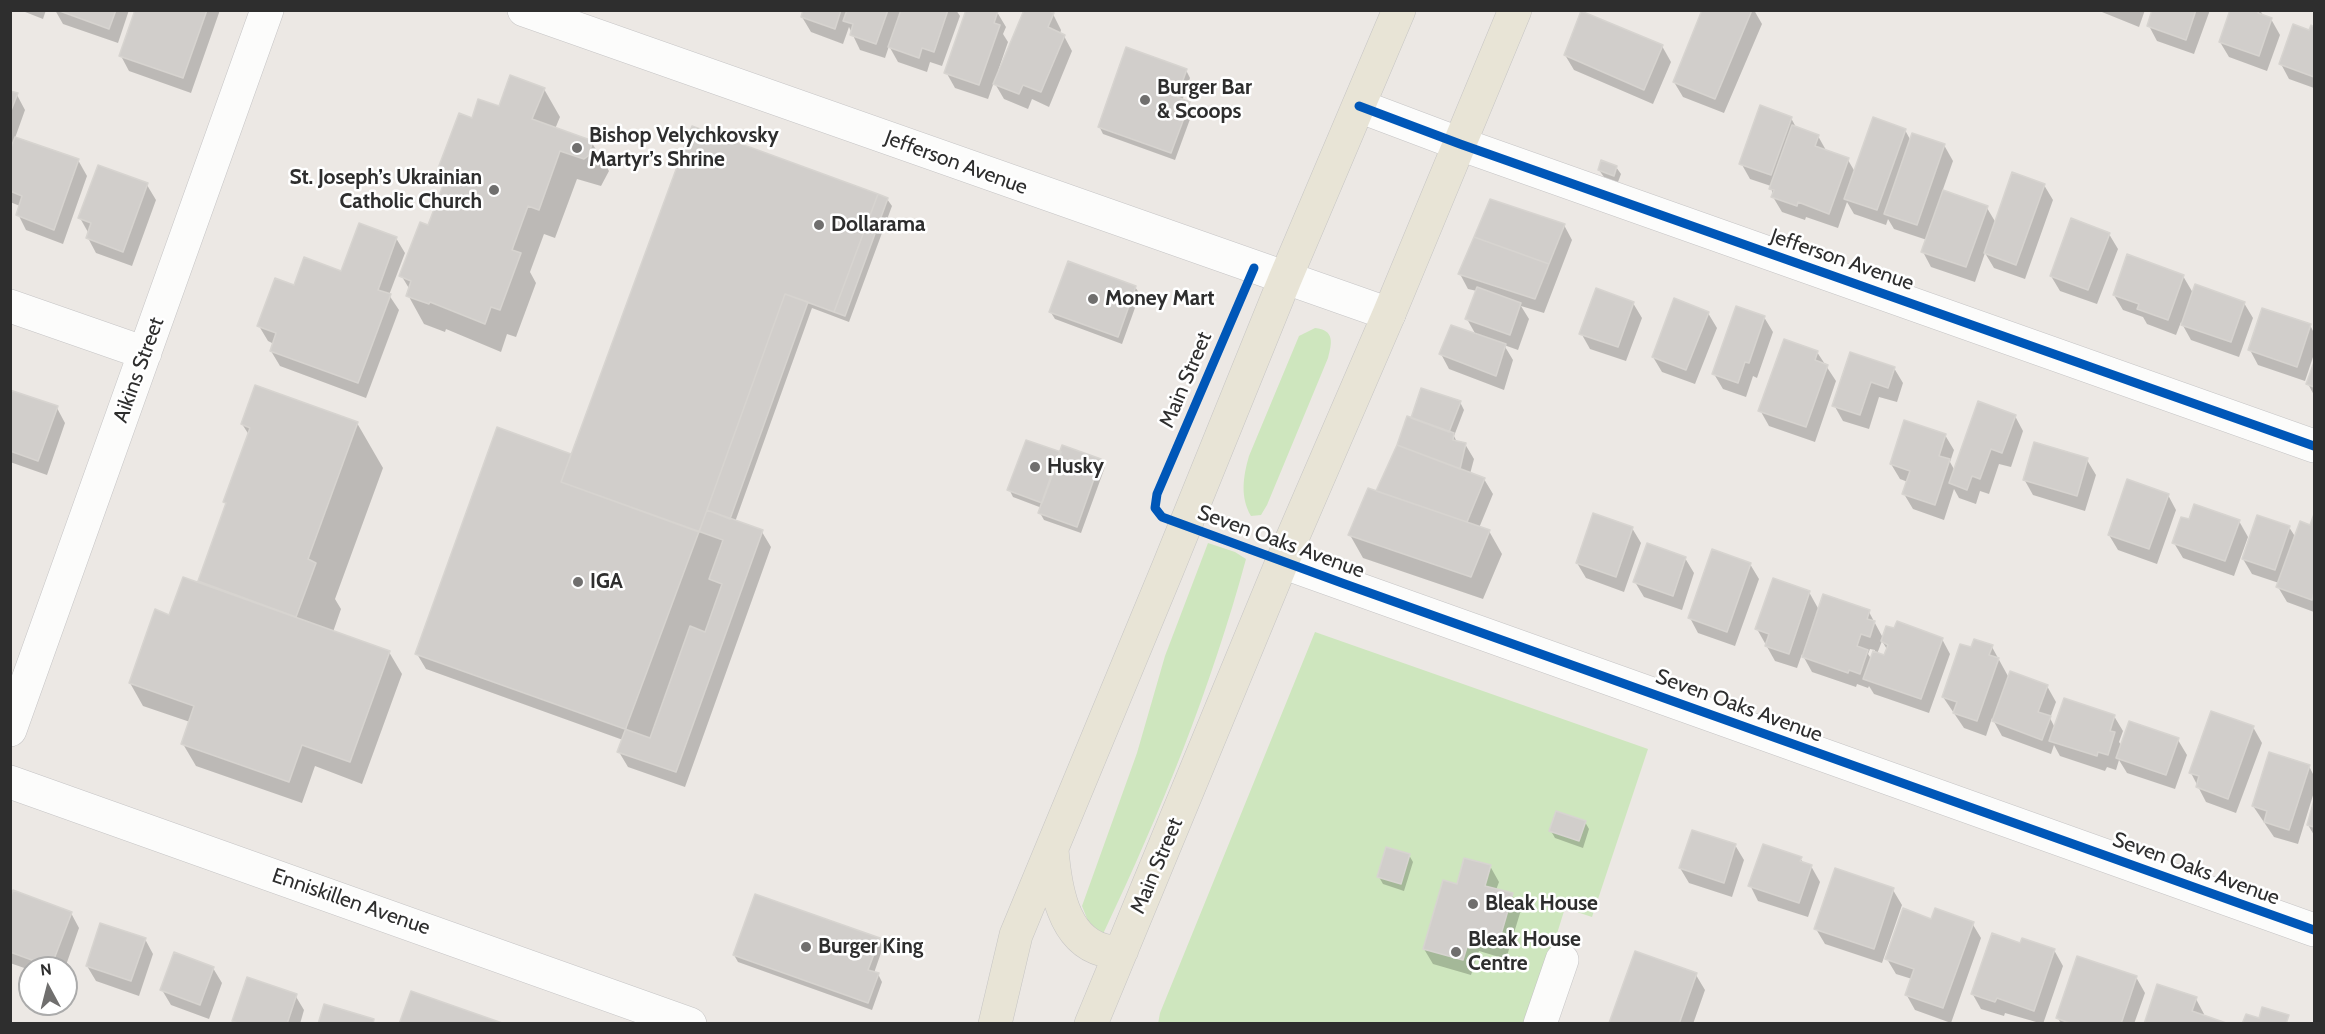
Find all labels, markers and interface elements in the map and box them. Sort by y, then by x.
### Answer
place label: Burger Bar & Scoops [1157,75,1252,125]
marker: Burger Bar & Scoops [1138,93,1152,107]
place label: Bishop Velychkovsky Martyr’s Shrine [589,123,779,173]
street label: Jefferson Avenue [881,125,1031,201]
marker: Bishop Velychkovsky Martyr’s Shrine [570,141,584,155]
place label: St. Joseph’s Ukrainian Catholic Church [289,165,482,215]
marker: St. Joseph’s Ukrainian Catholic Church [487,183,501,197]
place label: Dollarama [831,212,925,238]
marker: Dollarama [812,218,826,232]
street label: Jefferson Avenue [1767,224,1917,296]
place label: Money Mart [1105,286,1214,312]
marker: Money Mart [1086,292,1100,306]
street label: Aikins Street [108,314,170,426]
street label: Main Street [1154,328,1218,432]
place label: Husky [1047,454,1104,480]
marker: Husky [1028,460,1042,474]
street label: Seven Oaks Avenue [1194,500,1368,584]
place label: IGA [590,569,623,595]
marker: IGA [571,575,585,589]
street label: Seven Oaks Avenue [1652,664,1826,748]
street label: Main Street [1125,814,1189,918]
street label: Seven Oaks Avenue [2109,827,2283,911]
street label: Enniskillen Avenue [269,863,433,941]
place label: Bleak House [1485,891,1598,917]
marker: Bleak House [1466,897,1480,911]
place label: Bleak House Centre [1468,927,1581,977]
place label: Burger King [818,934,923,960]
marker: Burger King [799,940,813,954]
marker: Bleak House Centre [1449,945,1463,959]
north arrow [18,956,78,1016]
text: N [39,960,53,980]

